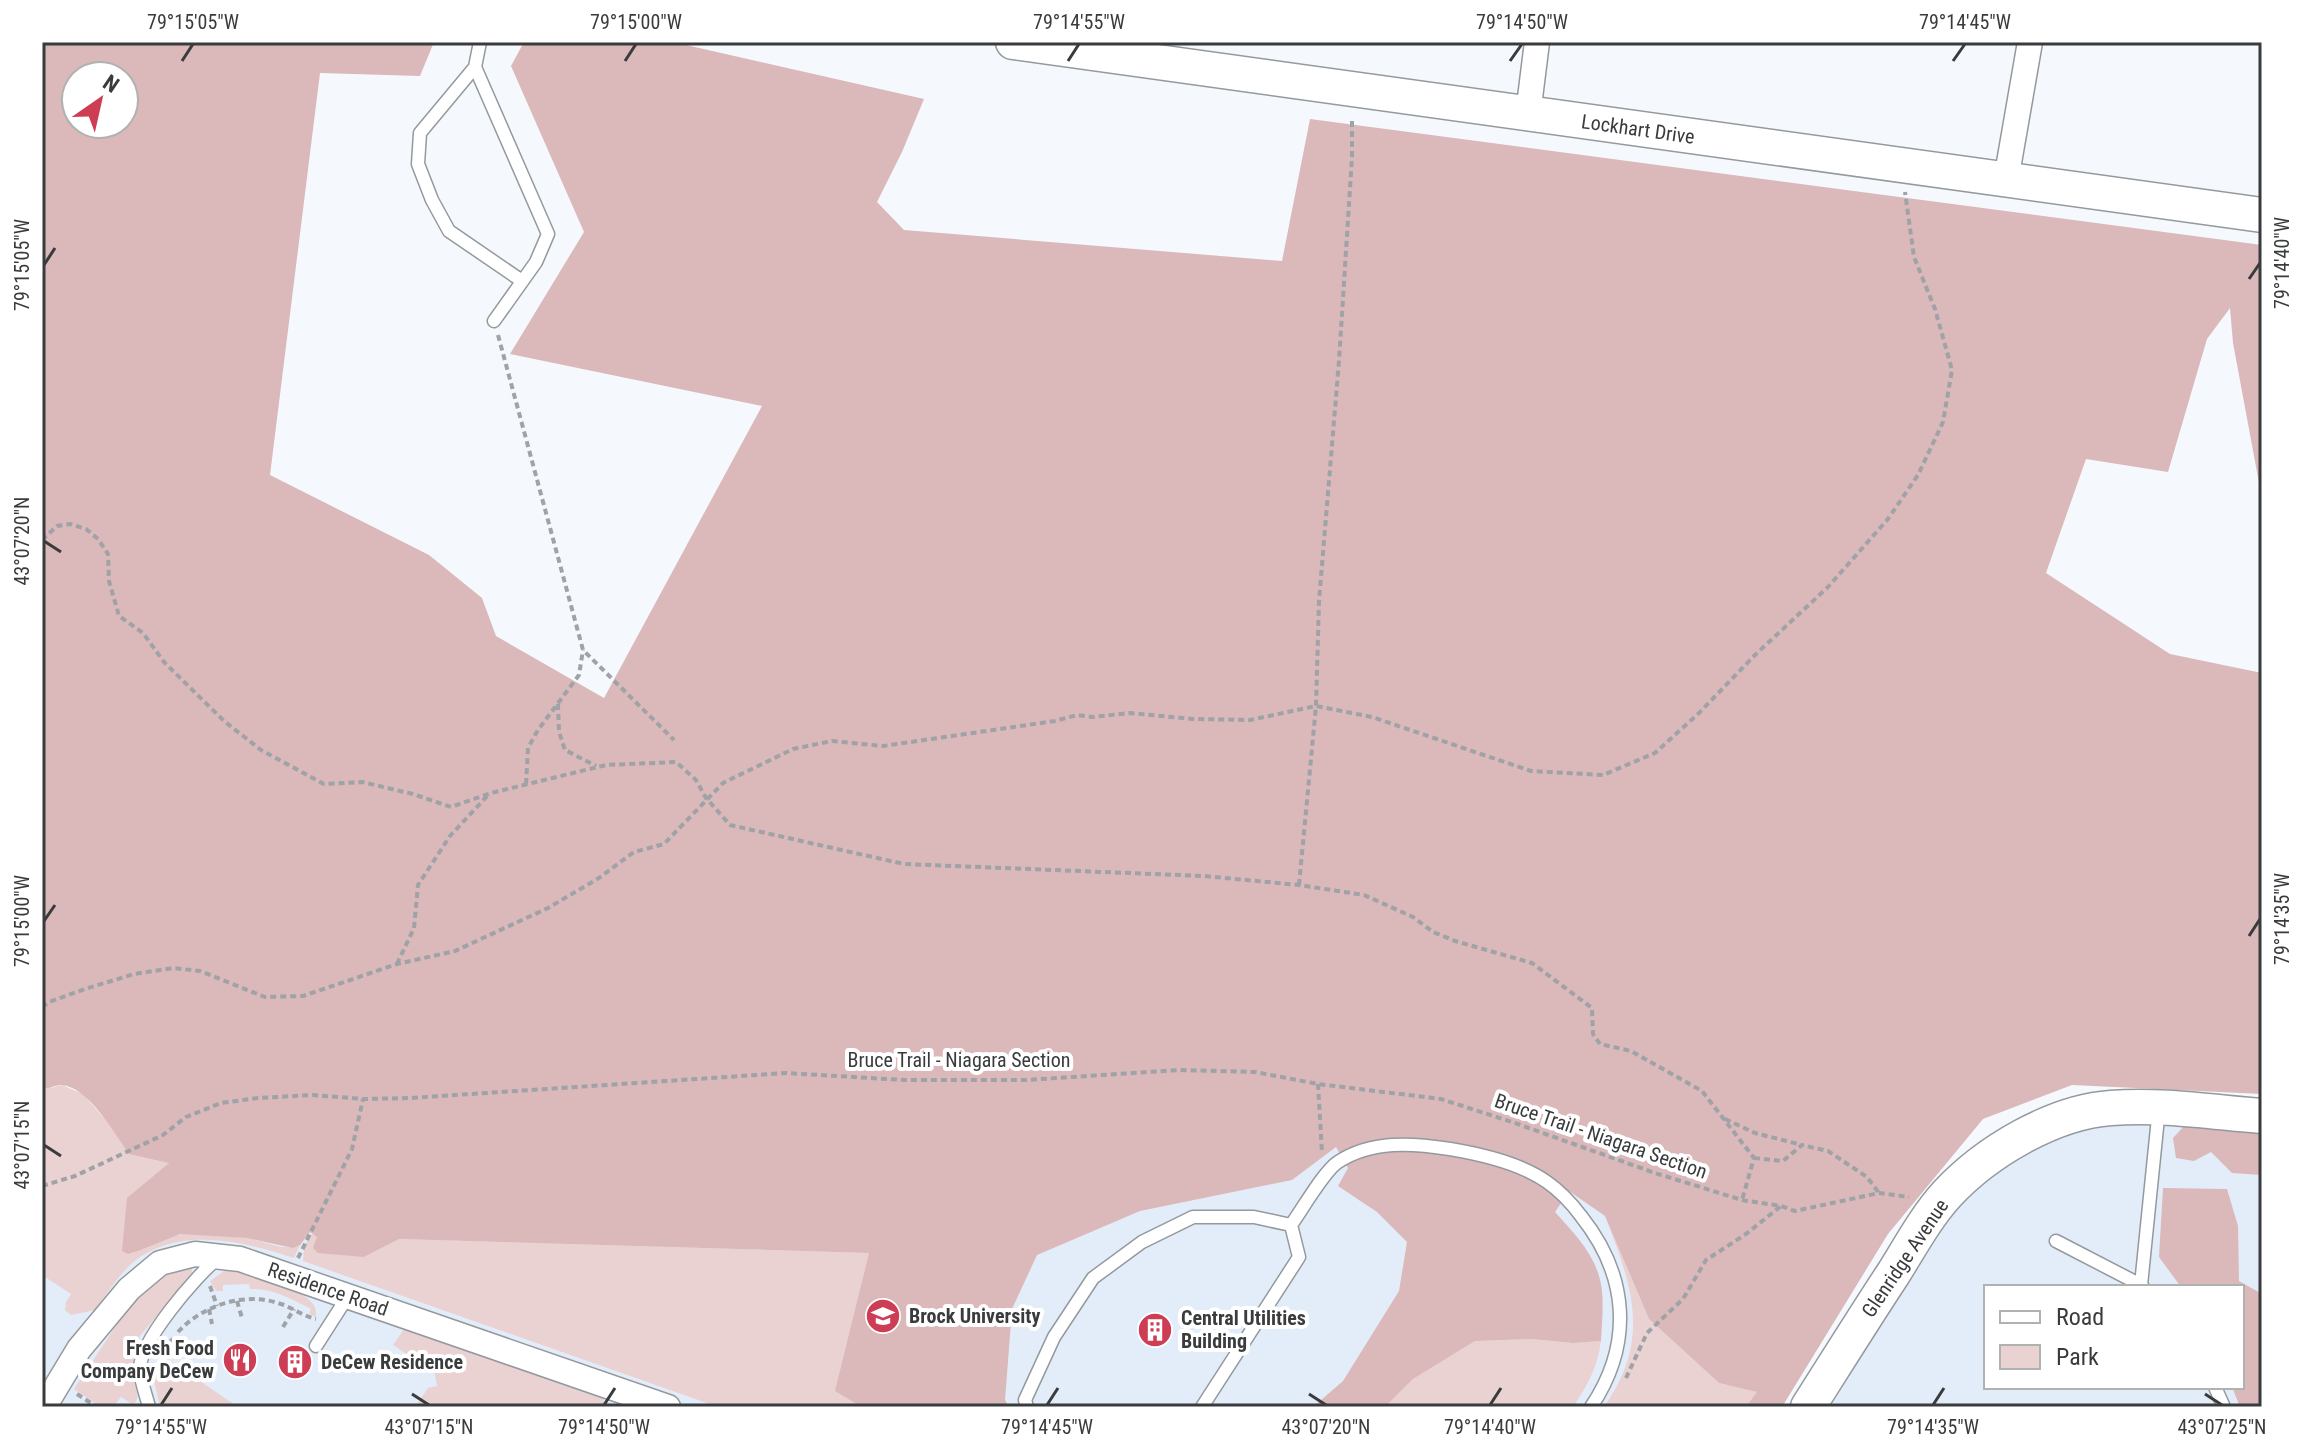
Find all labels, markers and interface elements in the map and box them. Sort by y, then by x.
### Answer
text: 79°15'05"W [147,10,239,34]
text: 79°15'00"W [590,10,682,34]
text: 79°14'55"W [1033,10,1125,34]
text: 79°14'50"W [1476,10,1568,34]
text: 79°14'45"W [1919,10,2011,34]
north arrow [60,60,140,140]
text: N [98,70,123,98]
street label: Lockhart Drive [1580,109,1696,149]
text: 79°14'40"W [2270,217,2294,309]
text: 79°15'05"W [10,219,34,311]
text: 43°07'20"N [10,496,34,586]
text: 79°14'35"W [2270,873,2294,965]
text: 79°15'00"W [10,875,34,967]
street label: Bruce Trail - Niagara Section [848,1048,1070,1072]
street label: Bruce Trail - Niagara Section [1492,1088,1710,1184]
text: 43°07'15"N [10,1100,34,1190]
street label: Glenridge Avenue [1857,1194,1953,1322]
street label: Residence Road [265,1257,391,1321]
legend [1984,1285,2244,1389]
school or university icon: Brock University [864,1297,902,1335]
text: Road [2056,1303,2104,1331]
place label: Brock University [909,1304,1040,1328]
place label: Central Utilities Building [1181,1306,1306,1353]
building icon: Central Utilities Building [1136,1311,1174,1349]
place label: Fresh Food Company DeCew [81,1336,214,1383]
restaurant icon: Fresh Food Company DeCew [221,1341,259,1379]
building icon: DeCew Residence [276,1343,314,1381]
text: Park [2056,1343,2099,1371]
place label: DeCew Residence [321,1350,463,1374]
text: 79°14'55"W [115,1415,207,1439]
text: 43°07'15"N [384,1415,474,1439]
text: 79°14'50"W [558,1415,650,1439]
text: 79°14'45"W [1001,1415,1093,1439]
text: 43°07'20"N [1281,1415,1371,1439]
text: 79°14'40"W [1444,1415,1536,1439]
text: 79°14'35"W [1887,1415,1979,1439]
text: 43°07'25"N [2177,1415,2267,1439]

